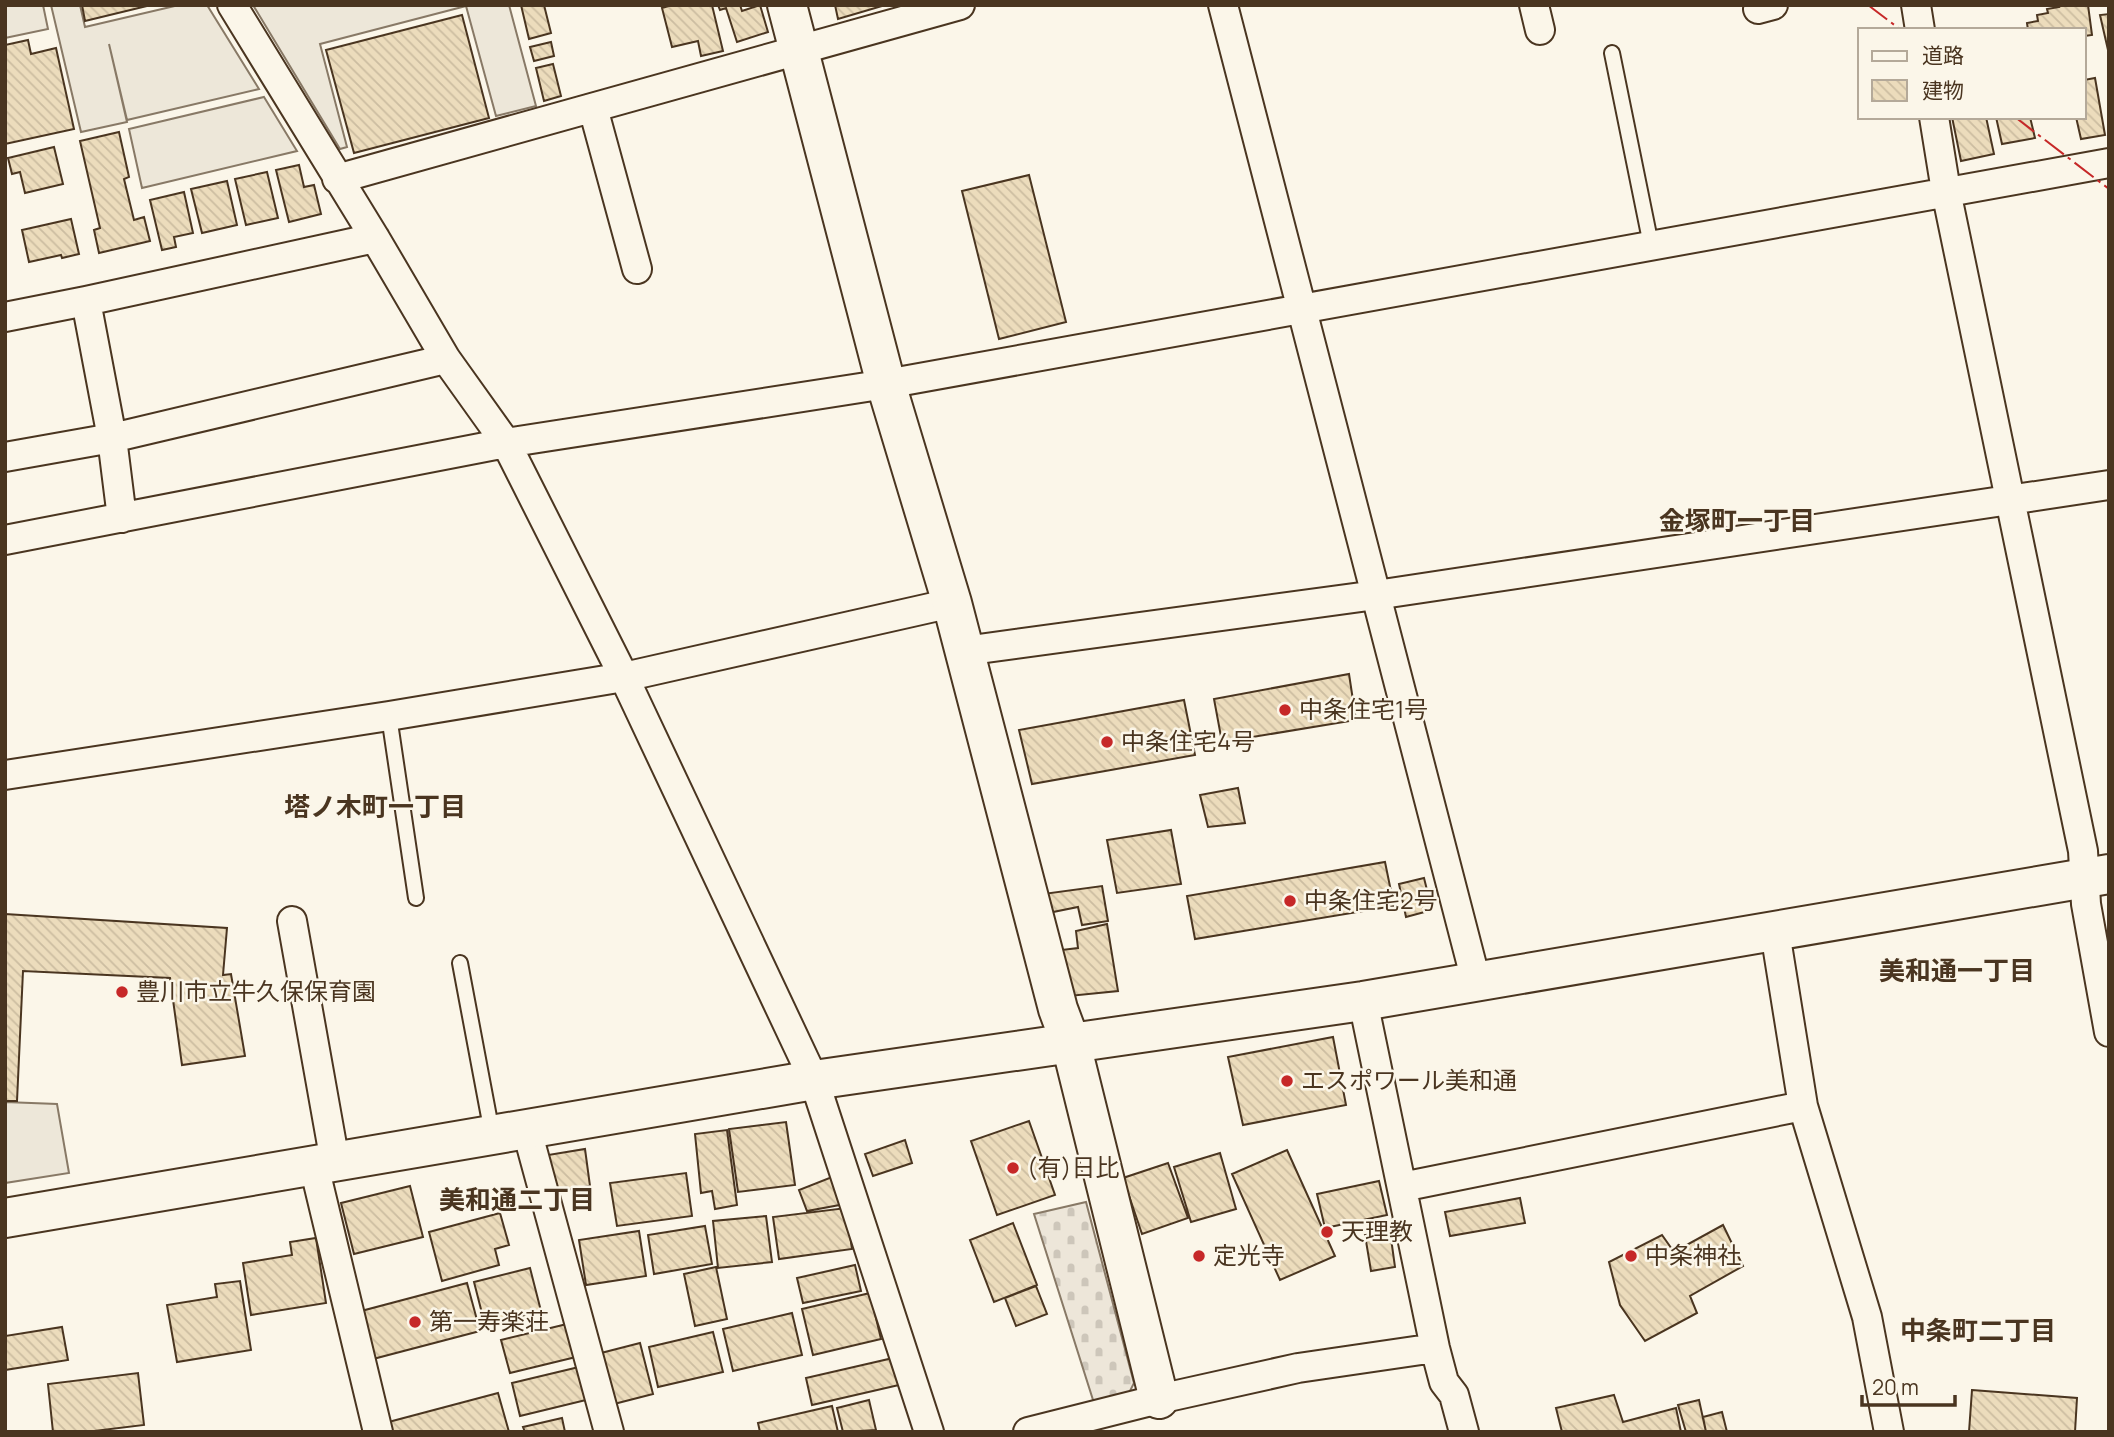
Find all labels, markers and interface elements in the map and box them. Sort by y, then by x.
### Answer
legend [1858,28,2086,119]
text: 道路 [1922,41,1964,69]
text: 建物 [1922,76,1964,104]
district label: 金塚町一丁目 [1659,502,1815,538]
place label: 中条住宅1号 [1299,692,1428,725]
marker: 中条住宅1号 [1277,702,1293,718]
place label: 中条住宅4号 [1121,724,1255,757]
marker: 中条住宅4号 [1099,734,1115,750]
district label: 塔ノ木町一丁目 [284,788,466,824]
place label: 中条住宅2号 [1304,883,1438,916]
marker: 中条住宅2号 [1282,893,1298,909]
district label: 美和通一丁目 [1879,952,2035,988]
place label: 豊川市立牛久保保育園 [136,974,376,1007]
marker: 豊川市立牛久保保育園 [114,984,130,1000]
place label: エスポワール美和通 [1301,1063,1517,1096]
marker: エスポワール美和通 [1279,1073,1295,1089]
place label: (有)日比 [1027,1150,1119,1183]
marker: (有)日比 [1005,1160,1021,1176]
district label: 美和通二丁目 [439,1181,595,1217]
place label: 天理教 [1341,1214,1413,1247]
marker: 天理教 [1319,1224,1335,1240]
place label: 定光寺 [1213,1238,1285,1271]
place label: 中条神社 [1645,1238,1741,1271]
marker: 定光寺 [1191,1248,1207,1264]
marker: 中条神社 [1623,1248,1639,1264]
place label: 第一寿楽荘 [429,1304,549,1337]
district label: 中条町二丁目 [1900,1312,2056,1348]
marker: 第一寿楽荘 [407,1314,423,1330]
scale bar [1862,1364,1955,1408]
text: 20 m [1872,1373,1919,1401]

